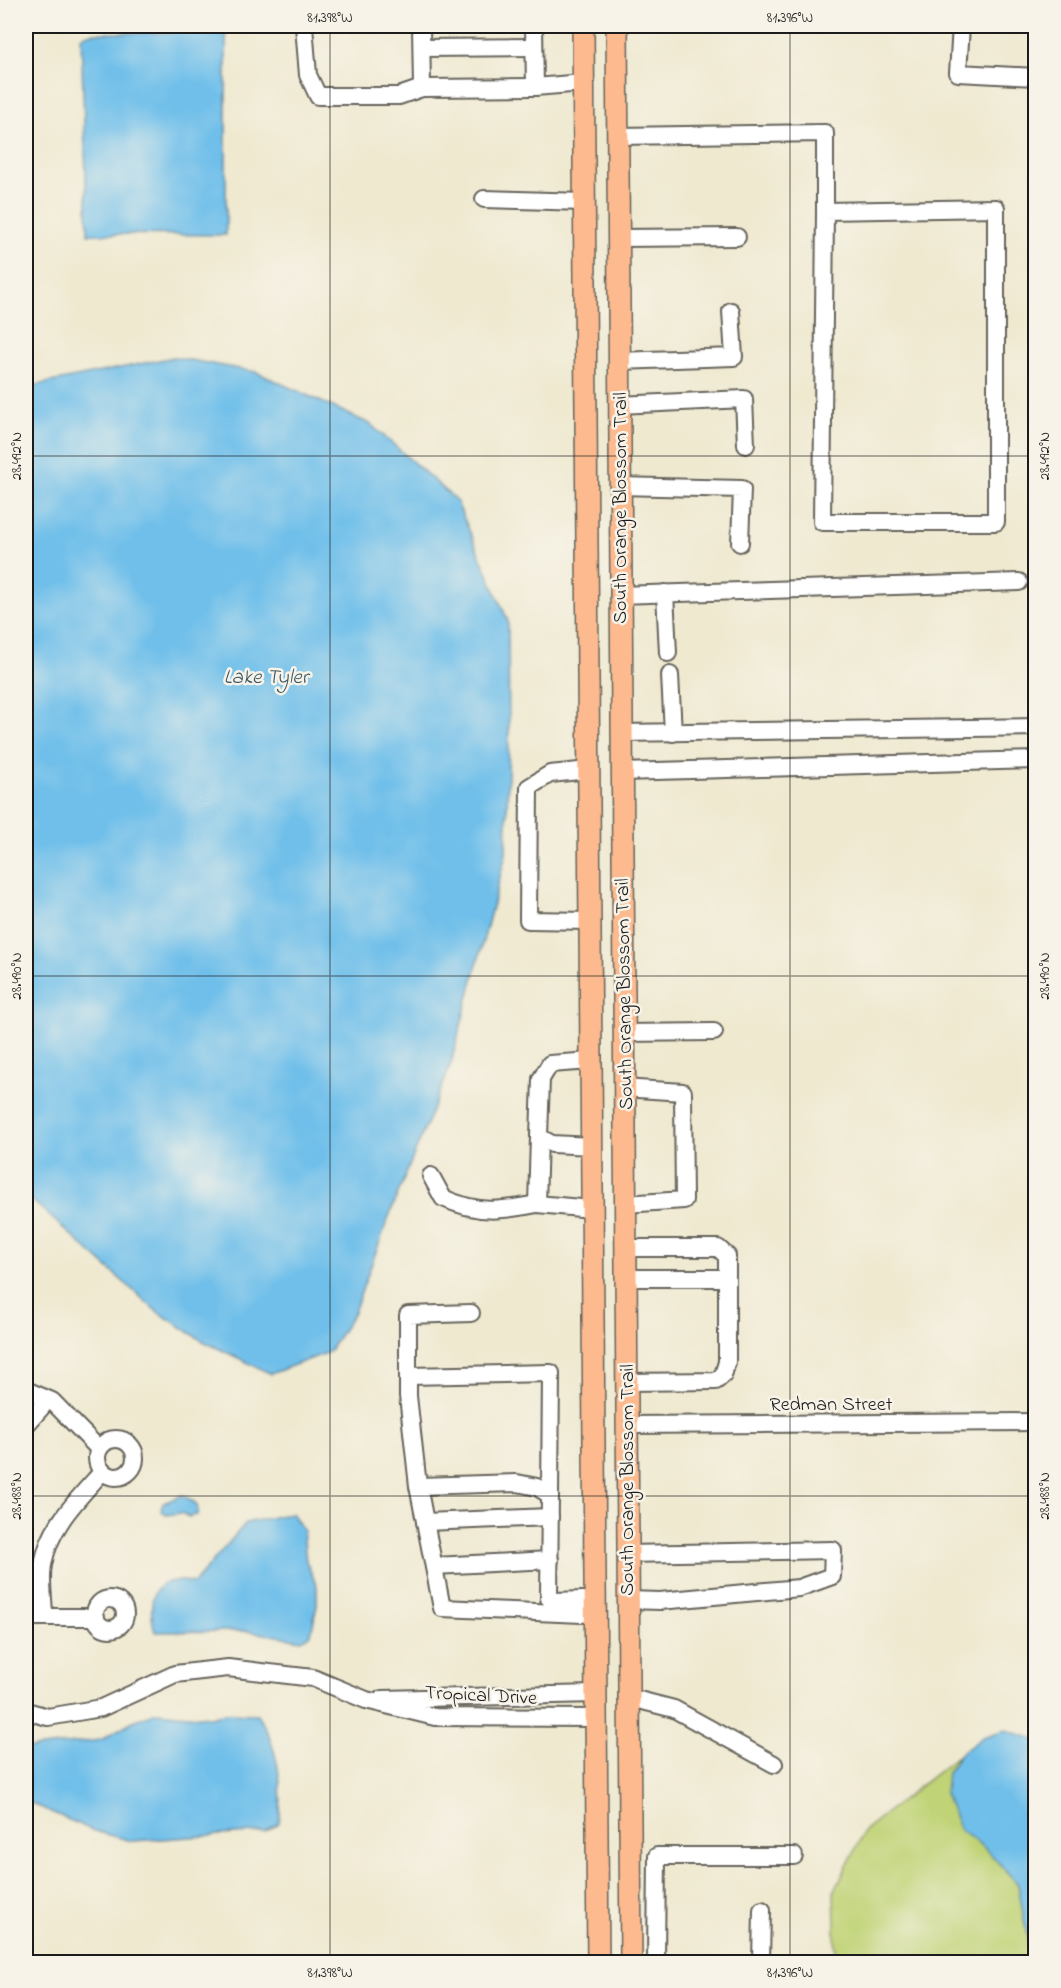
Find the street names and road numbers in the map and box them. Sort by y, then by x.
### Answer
street label: South Orange Blossom Trail [607,392,637,624]
street label: South Orange Blossom Trail [609,878,643,1110]
street label: South Orange Blossom Trail [614,1364,644,1596]
street label: Redman Street [770,1391,893,1420]
street label: Tropical Drive [424,1679,538,1714]

